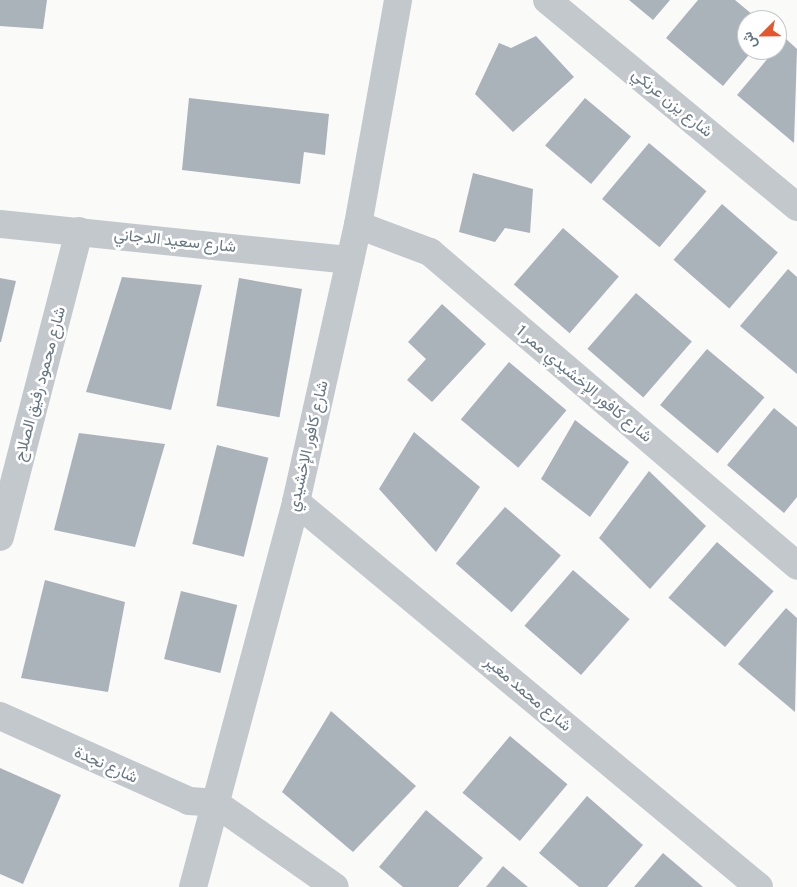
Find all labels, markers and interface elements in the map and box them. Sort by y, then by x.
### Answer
north arrow [737,10,787,60]
text: ش [738,30,760,51]
street label: شارع يزن عرنكي [628,65,716,141]
street label: شارع سعيد الدجاني [113,225,237,257]
street label: شارع محمود رفيق الصلاح [10,304,70,464]
street label: شارع كافور الإخشيدي ممر 1 [512,321,656,447]
street label: شارع كافور الإخشيدي [284,379,332,513]
street label: شارع محمد مغير [481,652,575,736]
street label: شارع نجدة [71,743,141,787]

